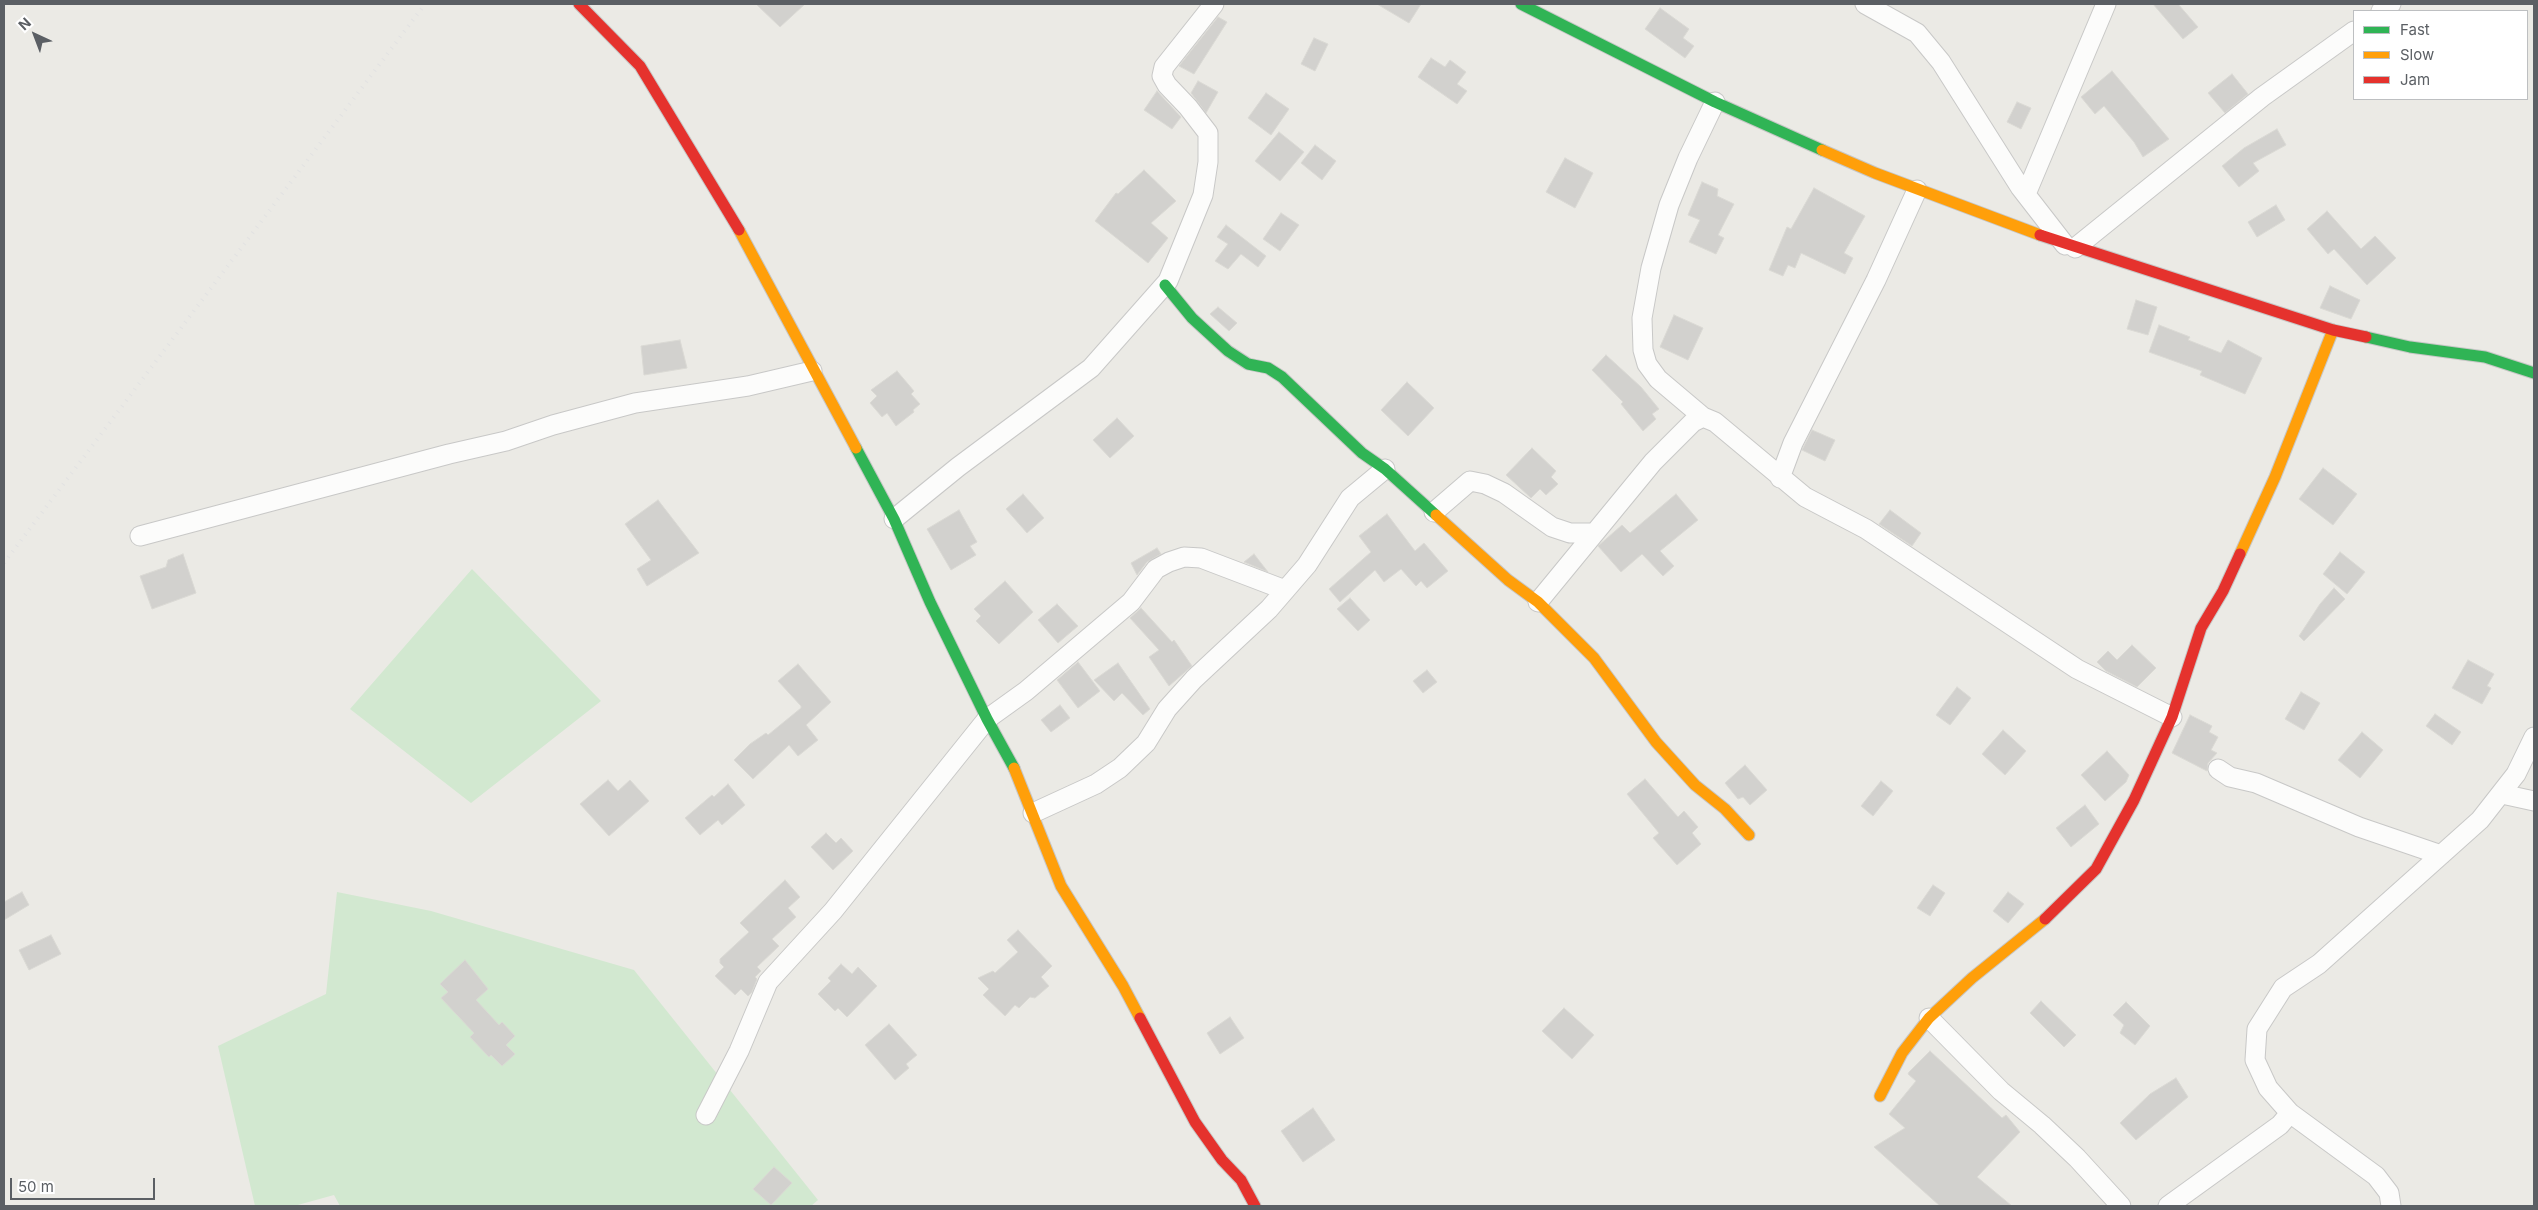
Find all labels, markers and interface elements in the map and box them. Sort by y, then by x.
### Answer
north arrow [10,10,60,60]
legend [2353,10,2528,100]
text: N [15,14,34,34]
text: Fast [2400,20,2430,39]
text: Slow [2400,45,2434,64]
text: Jam [2400,70,2430,89]
scale bar [12,1168,158,1200]
text: 50 m [18,1177,54,1196]

